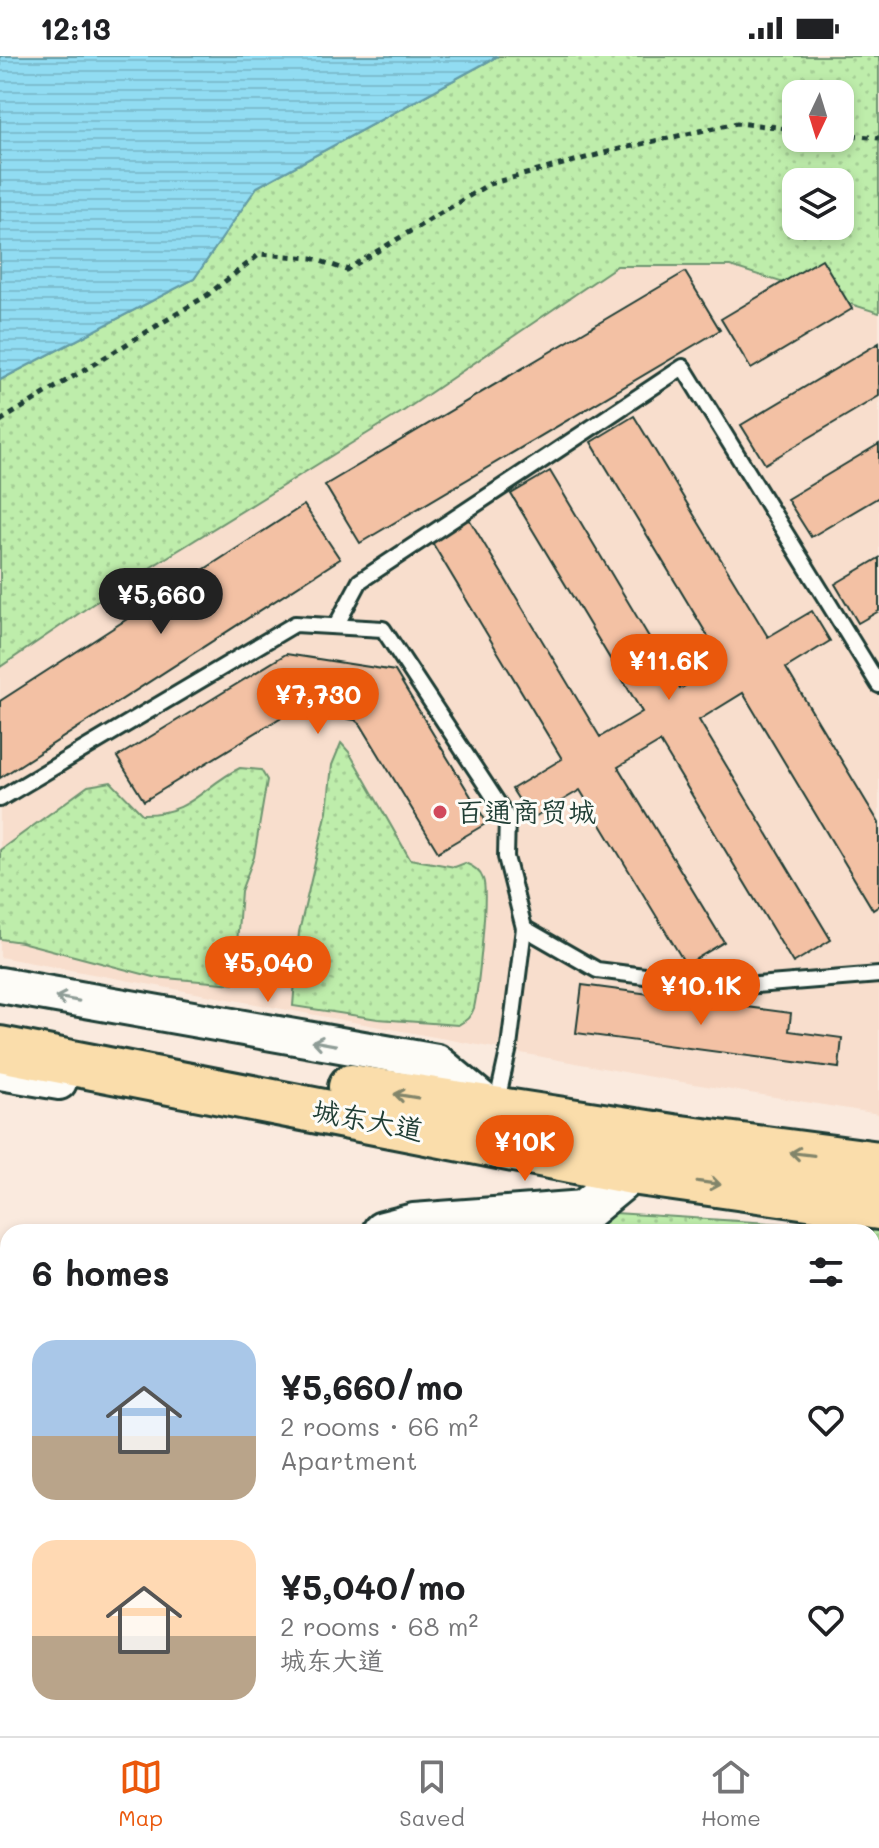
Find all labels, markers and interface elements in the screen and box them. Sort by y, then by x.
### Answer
text: 12:13 [40,8,111,48]
north arrow [782,80,854,152]
map controls [782,80,854,240]
button: layers [782,168,854,240]
pin: ¥5,660 [96,568,226,636]
text: ¥5,660 [117,577,205,611]
pin: ¥11.6K [604,634,734,702]
text: ¥11.6K [629,643,709,677]
pin: ¥7,730 [253,668,383,736]
text: ¥7,730 [275,677,361,711]
place label: 百通商贸城 [456,793,596,829]
marker: 百通商贸城 [431,803,449,821]
pin: ¥5,040 [203,936,333,1004]
text: ¥5,040 [223,945,313,979]
pin: ¥10.1K [636,959,766,1027]
text: ¥10.1K [660,968,742,1002]
one-way arrow [55,990,81,1005]
one-way arrow [311,1034,337,1049]
one-way arrow [394,1088,419,1103]
street label: 城东大道 [310,1091,427,1147]
pin: ¥10K [478,1115,572,1183]
text: ¥10K [494,1124,556,1158]
one-way arrow [790,1146,815,1161]
one-way arrow [696,1176,722,1191]
text: 6 homes [32,1250,170,1295]
icon: filters [804,1250,848,1294]
text: ¥5,660/mo [280,1364,463,1409]
icon: home [96,1372,192,1468]
icon: heart [804,1398,848,1442]
text: 2 rooms · 66 m² [280,1409,478,1443]
text: Apartment [280,1443,417,1477]
text: ¥5,040/mo [280,1564,465,1609]
icon: home [96,1572,192,1668]
icon: heart [804,1598,848,1642]
text: 2 rooms · 68 m² [280,1609,478,1643]
text: 城东大道 [280,1643,384,1677]
tab: Map [118,1755,163,1832]
tab: Saved [399,1755,465,1832]
tab: Home [701,1755,761,1832]

